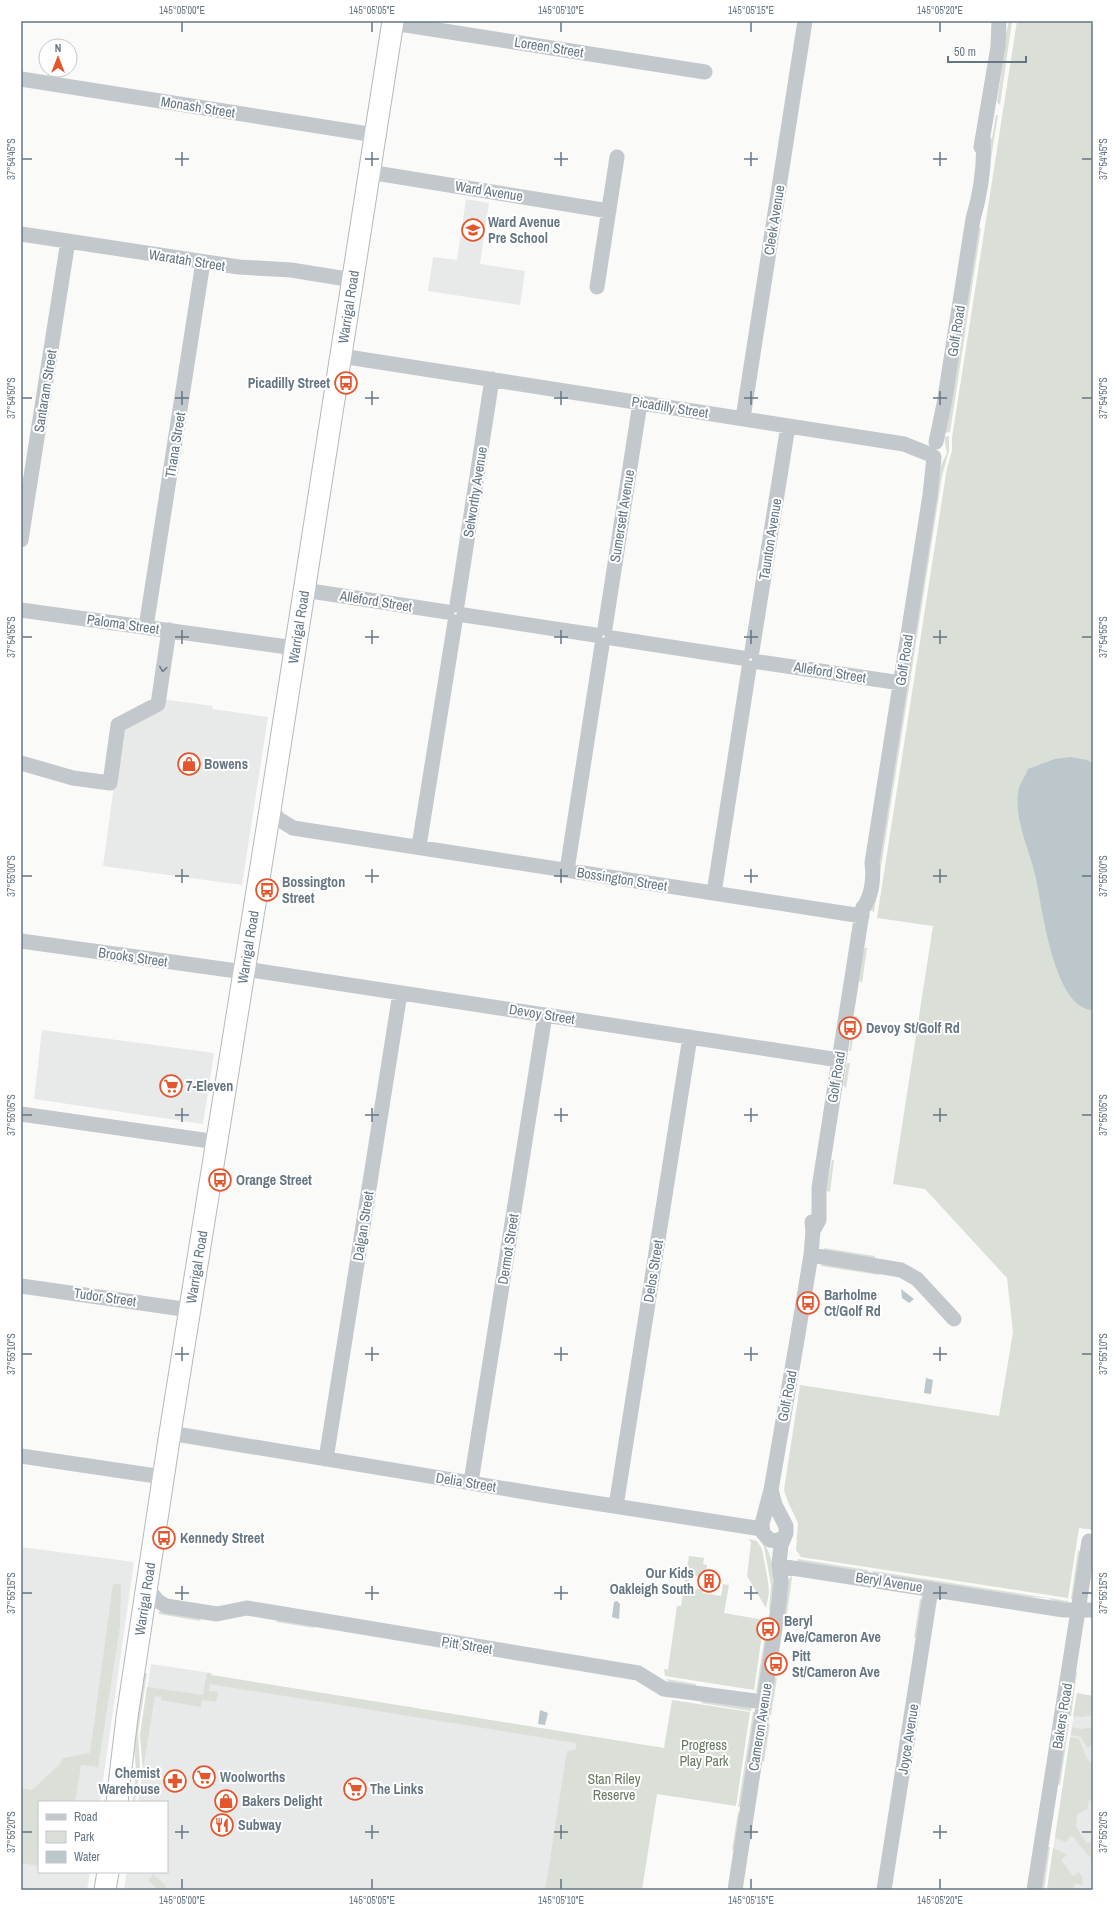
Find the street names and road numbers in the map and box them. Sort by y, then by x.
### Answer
street label: Loreen Street [513,33,585,61]
street label: Monash Street [160,92,236,122]
street label: Ward Avenue [454,177,524,205]
street label: Cleek Avenue [760,184,788,256]
street label: Waratah Street [148,245,226,275]
street label: Warrigal Road [334,269,363,345]
street label: Golf Road [943,304,969,358]
street label: Santaram Street [30,348,60,434]
street label: Picadilly Street [630,392,710,422]
street label: Thana Street [161,411,189,479]
street label: Selworthy Avenue [459,445,491,539]
street label: Sumersett Avenue [606,468,638,564]
street label: Taunton Avenue [755,497,785,581]
street label: Alleford Street [338,586,413,616]
street label: Warrigal Road [284,589,313,665]
street label: Paloma Street [86,610,160,638]
street label: Golf Road [891,633,917,687]
street label: Alleford Street [792,657,867,687]
street label: Bossington Street [576,863,668,895]
street label: Warrigal Road [233,909,263,985]
street label: Brooks Street [97,943,169,971]
street label: Devoy Street [508,1000,576,1028]
street label: Golf Road [823,1050,849,1104]
street label: Dalgan Street [349,1190,377,1262]
street label: Dermot Street [494,1212,522,1286]
street label: Warrigal Road [182,1229,211,1305]
street label: Delos Street [639,1238,667,1304]
street label: Tudor Street [73,1284,137,1310]
street label: Golf Road [773,1369,801,1423]
street label: Delia Street [435,1468,497,1496]
street label: Warrigal Road [130,1561,159,1637]
street label: Beryl Avenue [854,1568,924,1596]
street label: Pitt Street [440,1632,494,1658]
street label: Cameron Avenue [744,1682,776,1772]
street label: Bakers Road [1048,1682,1076,1750]
street label: Joyce Avenue [894,1702,922,1776]

